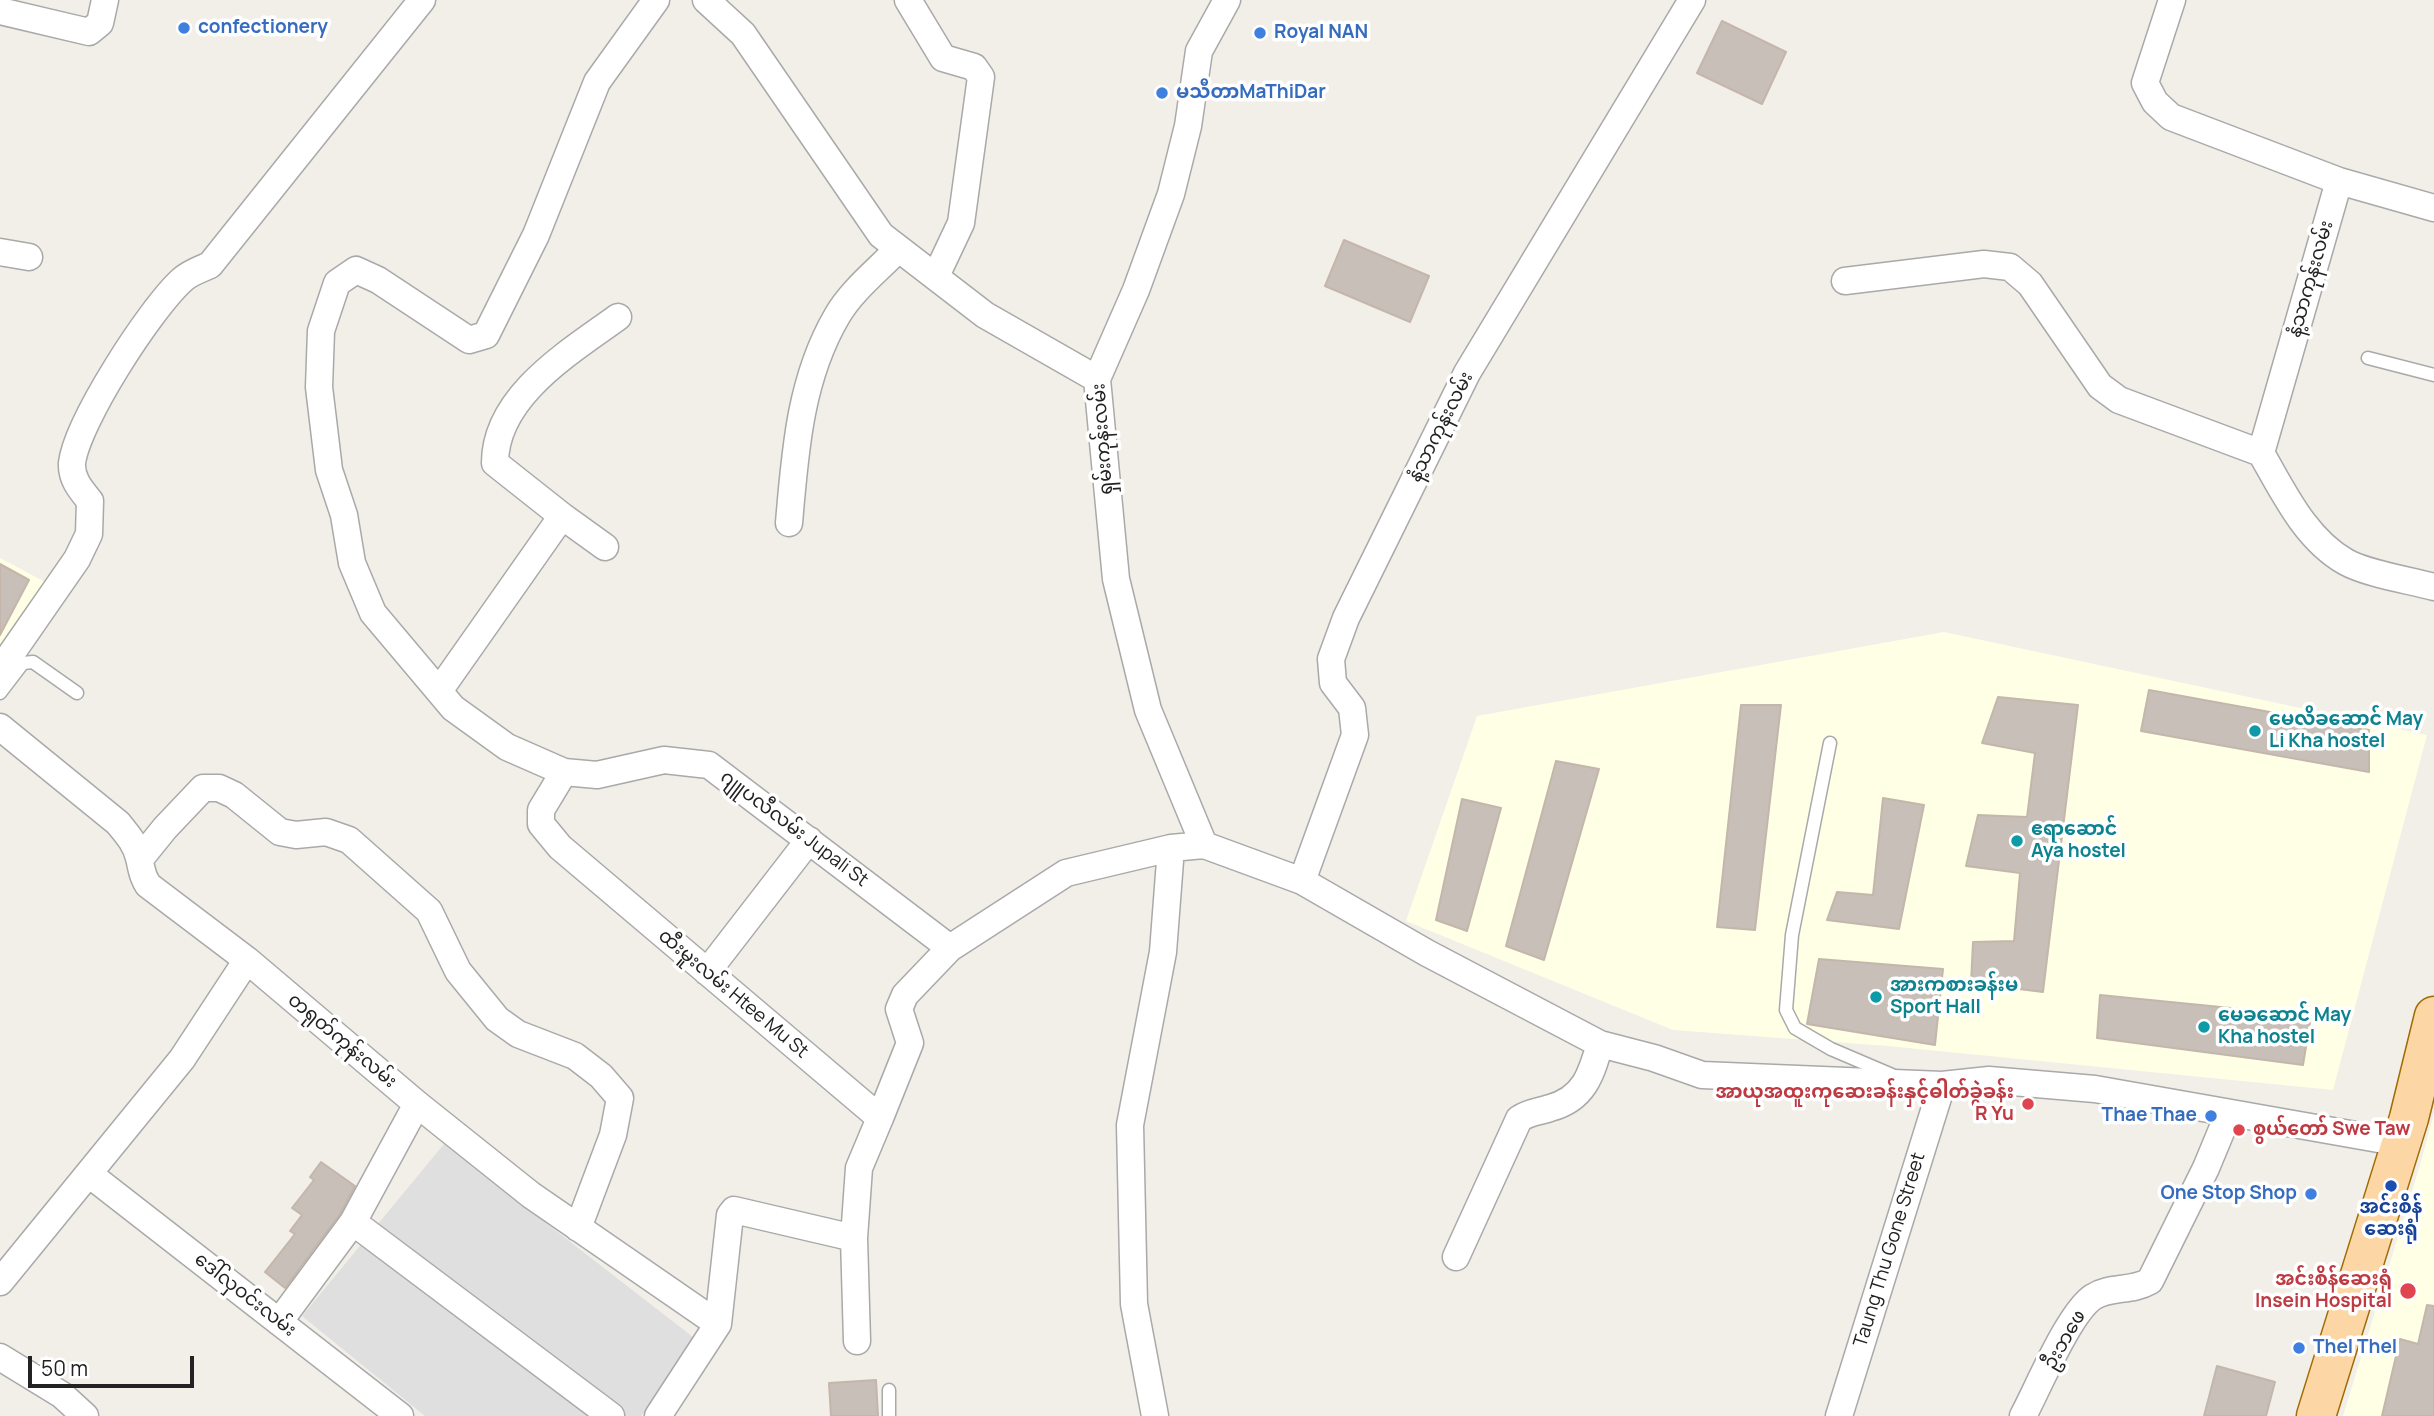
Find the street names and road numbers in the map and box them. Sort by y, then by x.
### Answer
street label: နံ့သာကုန်းလမ်း [2283,218,2339,340]
street label: နံ့သာကုန်းလမ်း [1403,368,1479,486]
street label: ရှမ်းကုန်းလမ်း [1088,382,1118,496]
street label: ဂျူပလီလမ်း Jupali St [716,766,872,892]
street label: ထီးမူးလမ်း Htee Mu St [653,925,813,1063]
street label: တရုတ်ကုန်းလမ်း [283,989,401,1093]
street label: Taung Thu Gone Street [1850,1150,1930,1350]
street label: ဒေါ်လှဝင်းလမ်း [190,1248,300,1342]
street label: ဦးဘဖေ [2039,1306,2091,1374]

